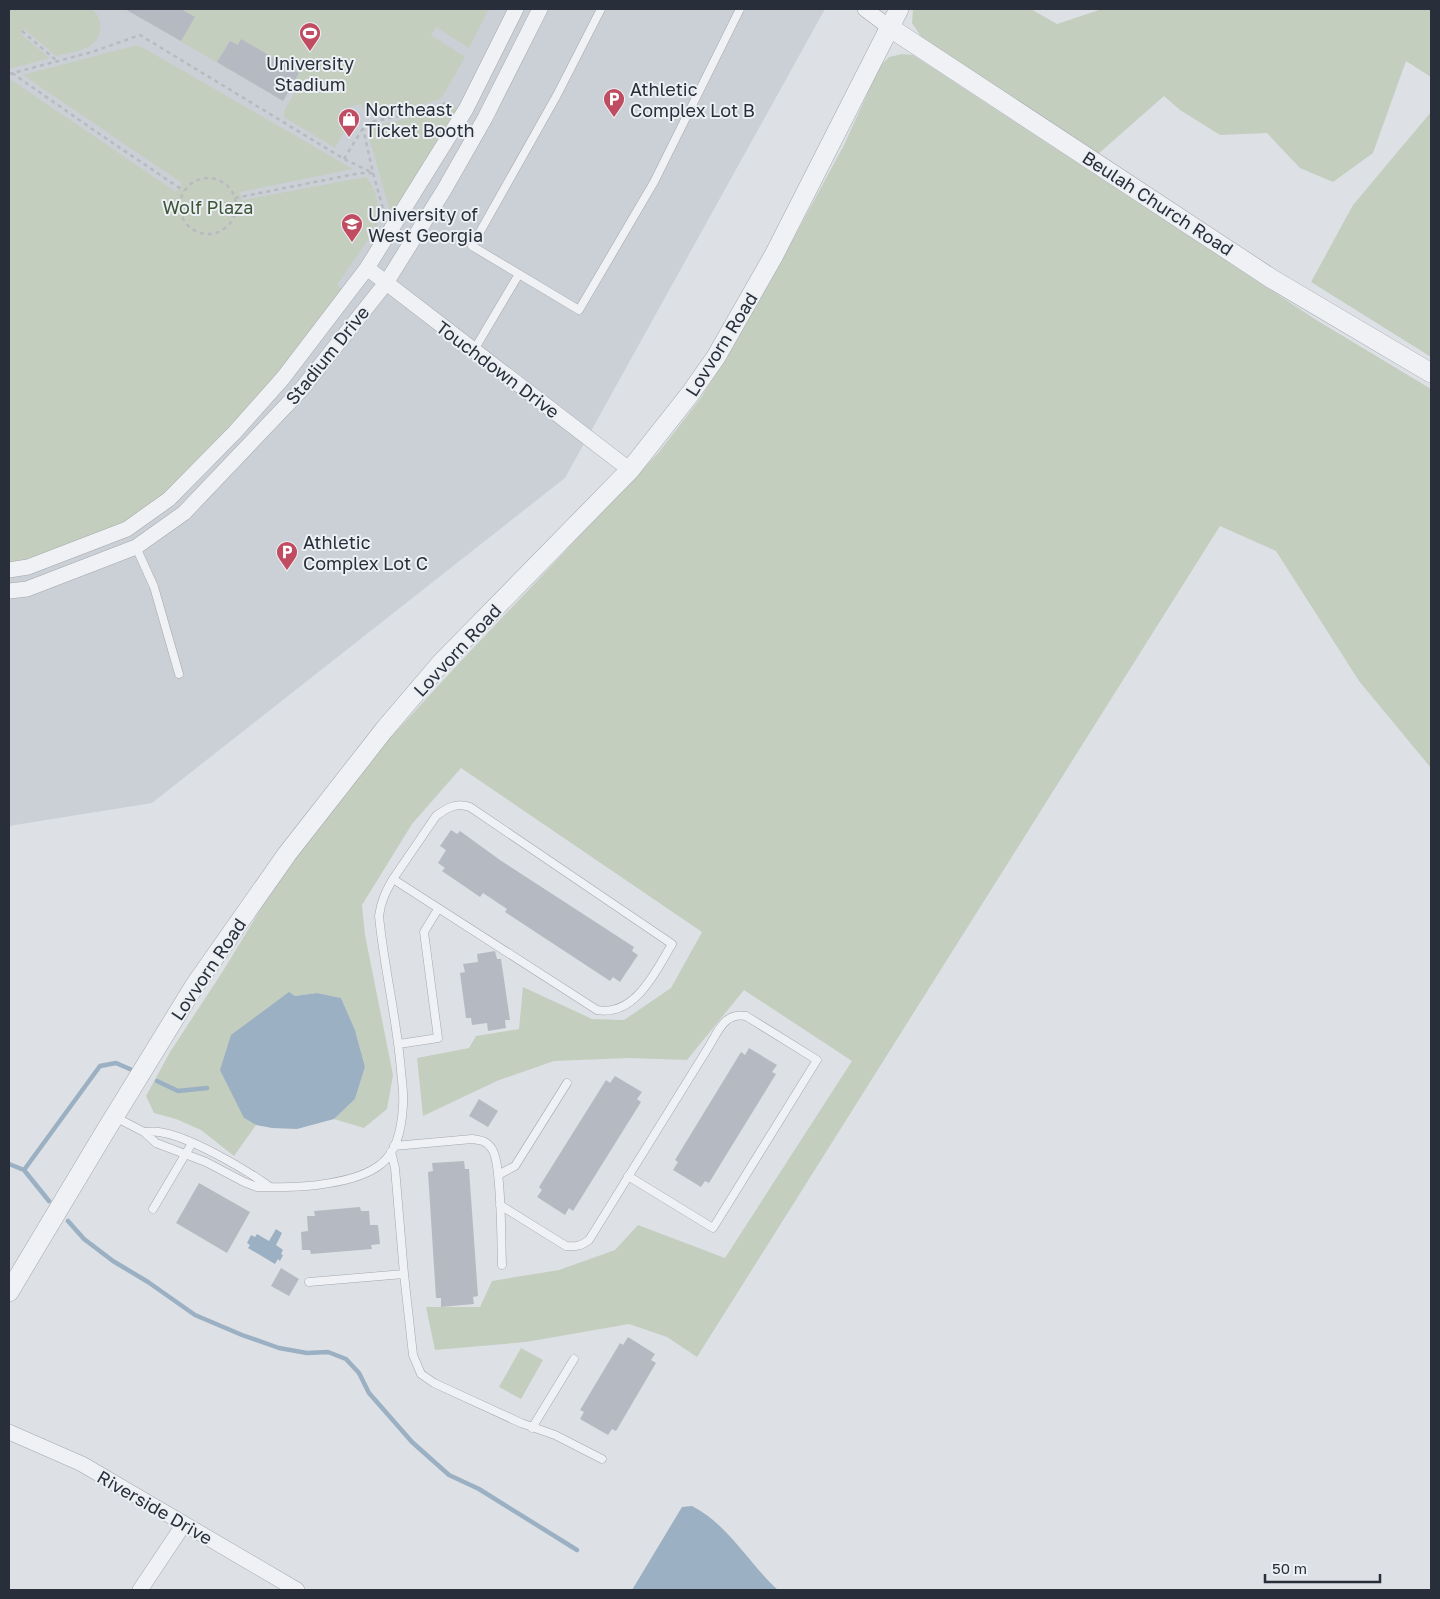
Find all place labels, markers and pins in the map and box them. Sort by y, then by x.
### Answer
sports icon: University Stadium [298,21,322,52]
place label: University Stadium [266,52,354,95]
place label: Athletic Complex Lot B [630,78,755,121]
parking icon: Athletic Complex Lot B [602,87,626,118]
place label: Northeast Ticket Booth [365,98,475,141]
shop icon: Northeast Ticket Booth [337,107,361,138]
place label: University of West Georgia [368,203,483,246]
school or university icon: University of West Georgia [340,212,364,243]
place label: Athletic Complex Lot C [303,531,428,574]
parking icon: Athletic Complex Lot C [275,540,299,571]

